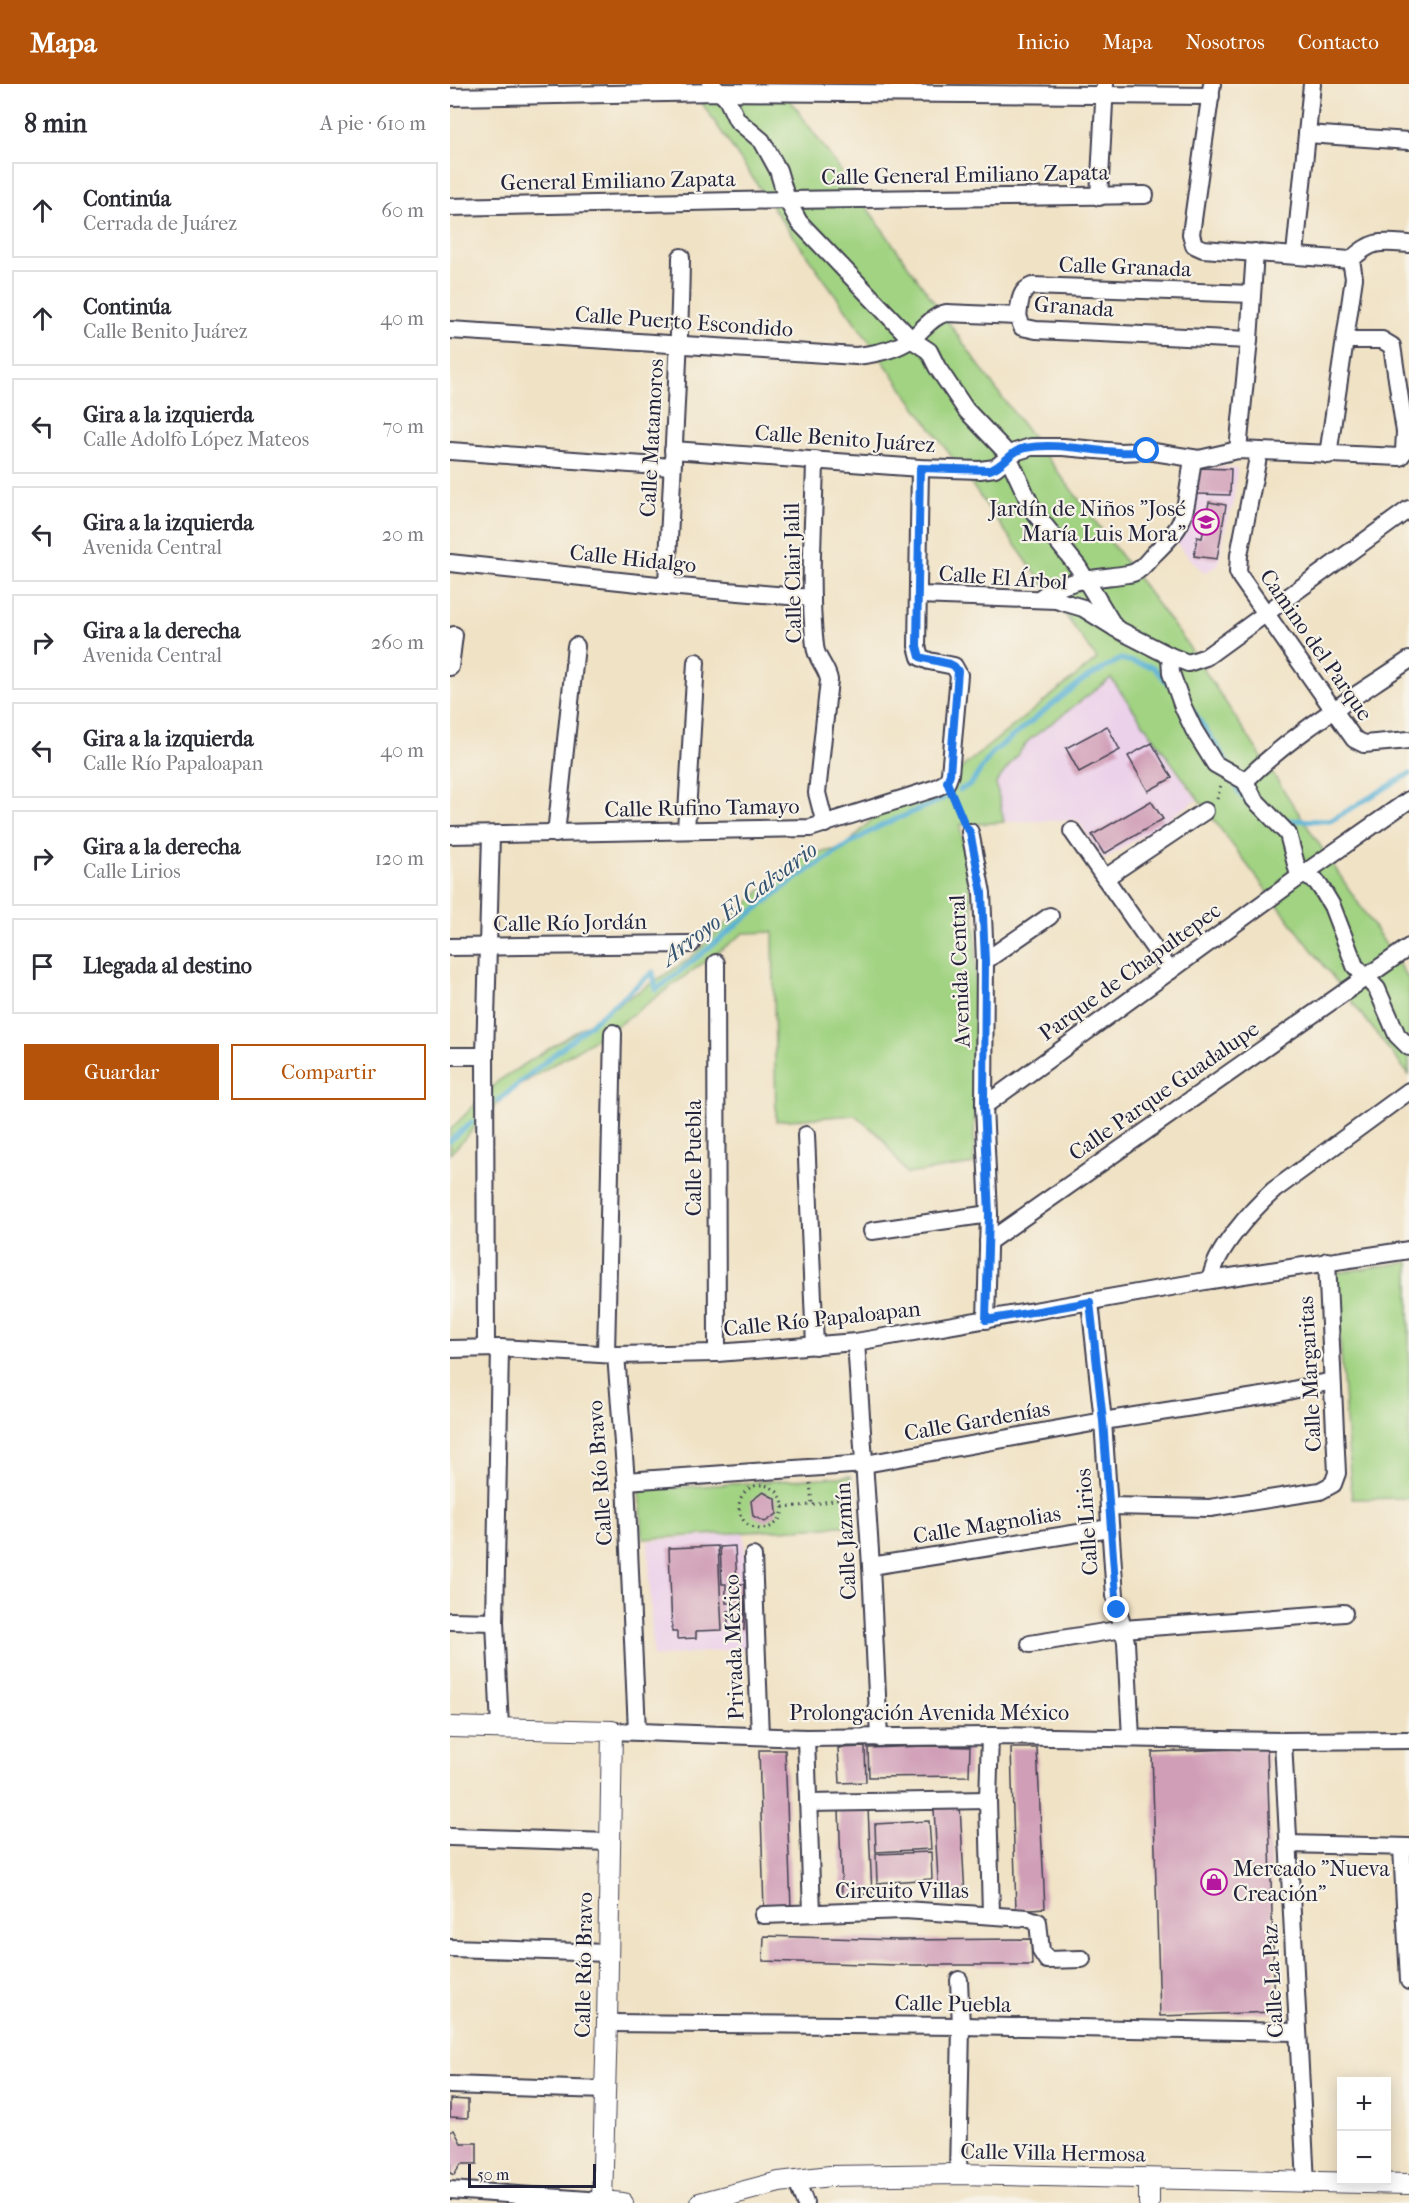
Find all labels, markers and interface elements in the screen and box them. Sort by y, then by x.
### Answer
text: Mapa [30,26,97,59]
text: Inicio [1017,30,1069,54]
text: Mapa [1102,30,1152,54]
text: Nosotros [1185,30,1265,54]
text: Contacto [1298,30,1379,54]
text: 8 min [24,108,87,139]
text: A pie · 610 m [320,112,426,135]
street label: Calle General Emiliano Zapata [821,159,1110,191]
street label: General Emiliano Zapata [500,166,737,196]
text: Continúa [83,186,171,212]
icon: ahead [26,194,59,227]
text: 60 m [381,199,424,222]
text: Cerrada de Juárez [83,212,237,235]
street label: Calle Granada [1058,252,1193,282]
street label: Granada [1033,291,1116,323]
text: Continúa [83,294,171,320]
street label: Calle Puerto Escondido [574,301,794,343]
icon: ahead [26,302,59,335]
text: 40 m [380,307,424,330]
text: Calle Benito Juárez [83,320,248,343]
street label: Calle Matamoros [635,358,669,518]
text: Gira a la izquierda [83,402,254,428]
icon: left [26,410,59,443]
text: 70 m [382,415,424,438]
street label: Calle Benito Juárez [754,420,936,458]
text: Calle Adolfo López Mateos [83,428,309,451]
route start [1133,437,1159,463]
place label: Jardín de Niños "José María Luis Mora" [987,496,1186,547]
street label: Calle Clair Jalil [779,502,807,644]
school or university icon: Jardín de Niños "José María Luis Mora" [1191,507,1221,537]
text: Gira a la izquierda [83,510,254,536]
icon: left [26,518,59,551]
text: 20 m [382,523,424,546]
text: Avenida Central [83,536,222,559]
street label: Calle Hidalgo [568,539,698,579]
street label: Calle El Árbol [938,560,1068,595]
street label: Camino del Parque [1254,564,1378,726]
text: Gira a la derecha [83,618,240,644]
icon: right [26,626,59,659]
text: 260 m [371,631,424,654]
text: Avenida Central [83,644,222,667]
text: Gira a la izquierda [83,726,254,752]
icon: left [26,734,59,767]
text: 40 m [380,739,424,762]
text: Calle Río Papaloapan [83,752,263,775]
street label: Calle Rufino Tamayo [604,793,800,823]
text: Gira a la derecha [83,834,240,860]
water label: Arroyo El Calvario [653,835,823,973]
icon: right [26,842,59,875]
text: 120 m [375,847,424,870]
text: Calle Lirios [83,860,181,883]
street label: Avenida Central [944,894,976,1049]
street label: Parque de Chapultepec [1034,897,1226,1047]
street label: Calle Río Jordán [493,909,647,937]
icon: arrive [26,950,59,983]
text: Llegada al destino [83,953,252,979]
street label: Calle Parque Guadalupe [1064,1015,1264,1166]
button: Guardar [24,1044,219,1100]
button: Compartir [231,1044,426,1100]
street label: Calle Puebla [681,1099,707,1216]
street label: Calle Margaritas [1293,1295,1327,1453]
street label: Calle Río Papaloapan [722,1296,922,1342]
street label: Calle Gardenías [902,1395,1052,1447]
street label: Calle Río Bravo [582,1399,618,1547]
street label: Calle Lirios [1070,1468,1104,1576]
street label: Calle Jazmín [830,1481,862,1601]
street label: Calle Magnolias [911,1500,1063,1550]
street label: Privada México [718,1574,750,1720]
route end [1103,1596,1129,1622]
street label: Prolongación Avenida México [789,1700,1069,1726]
place label: Mercado "Nueva Creación" [1233,1856,1390,1907]
shop icon: Mercado "Nueva Creación" [1199,1867,1229,1897]
street label: Circuito Villas [835,1878,969,1904]
street label: Calle Río Bravo [570,1892,598,2038]
street label: Calle La Paz [1257,1923,1289,2038]
street label: Calle Puebla [894,1990,1012,2018]
map controls [1337,2077,1391,2185]
button: + [1337,2077,1391,2131]
button: − [1337,2131,1391,2185]
street label: Calle Villa Hermosa [960,2138,1147,2168]
scale bar [468,2161,596,2188]
text: 50 m [477,2165,509,2184]

